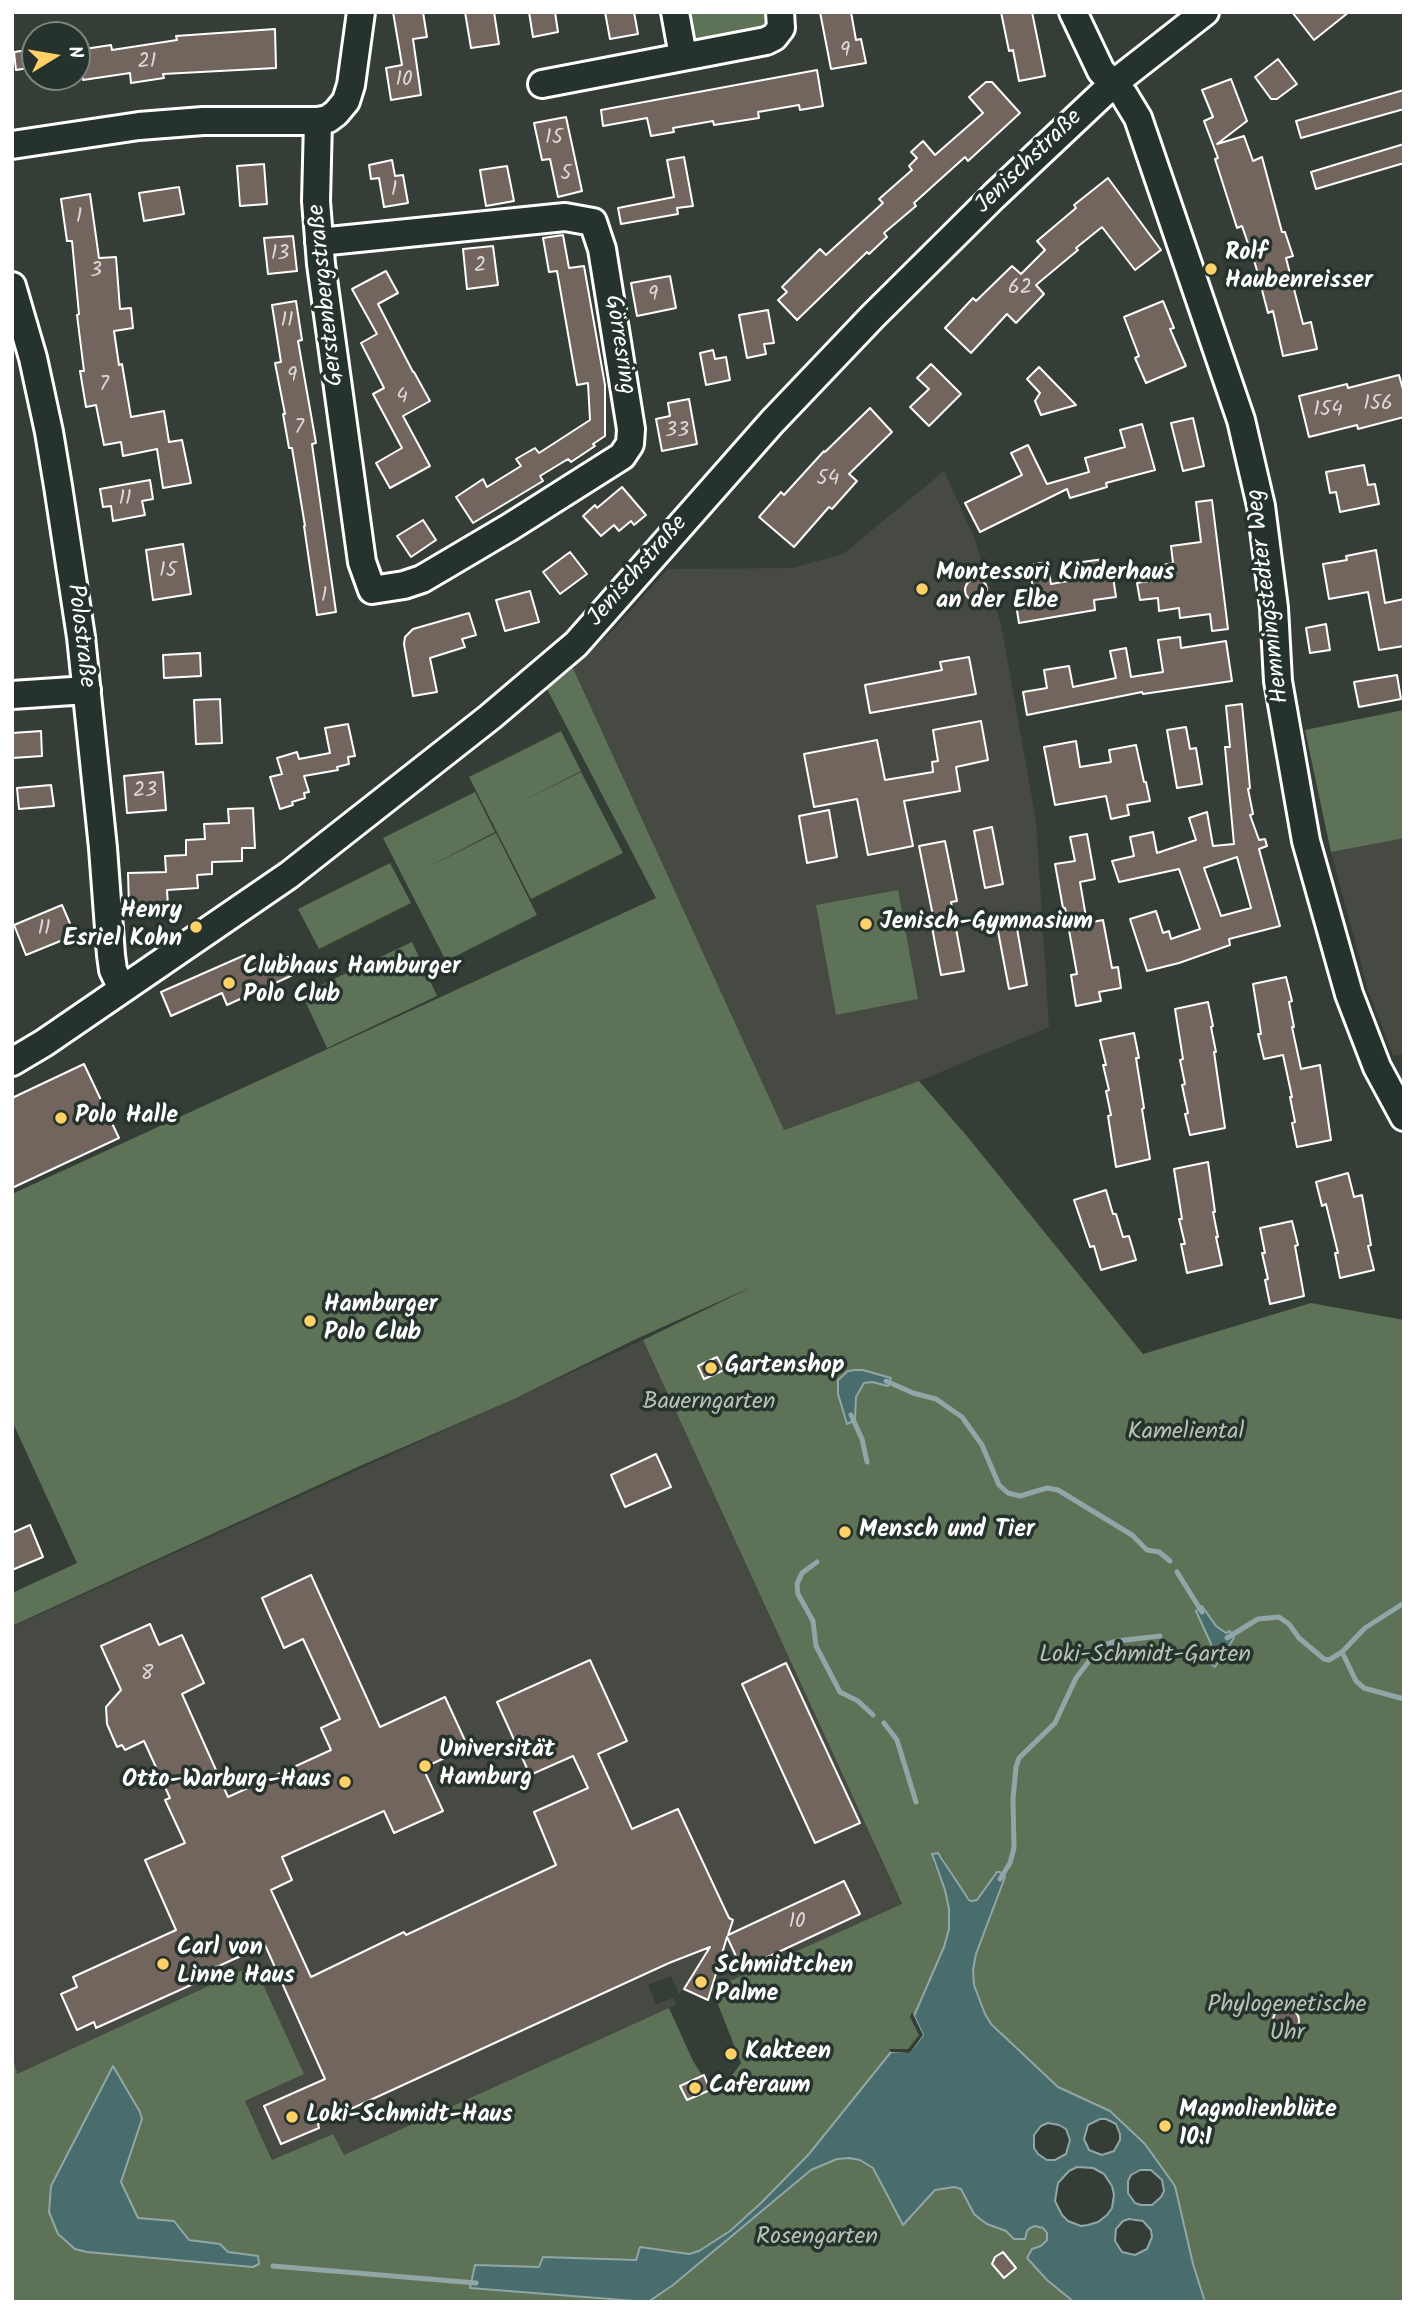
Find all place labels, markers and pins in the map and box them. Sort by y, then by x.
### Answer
place label: Rolf Haubenreisser [1225,241,1373,297]
marker: Rolf Haubenreisser [1203,261,1219,277]
place label: Montessori Kinderhaus an der Elbe [936,561,1174,617]
marker: Montessori Kinderhaus an der Elbe [914,581,930,597]
place label: Henry Esriel Kohn [63,899,182,955]
place label: Jenisch-Gymnasium [880,910,1093,938]
marker: Jenisch-Gymnasium [858,916,874,932]
marker: Henry Esriel Kohn [188,919,204,935]
place label: Clubhaus Hamburger Polo Club [243,955,461,1011]
marker: Clubhaus Hamburger Polo Club [221,975,237,991]
place label: Polo Halle [75,1104,178,1132]
marker: Polo Halle [53,1110,69,1126]
place label: Hamburger Polo Club [324,1293,437,1349]
marker: Hamburger Polo Club [302,1313,318,1329]
place label: Gartenshop [725,1354,845,1382]
marker: Gartenshop [703,1360,719,1376]
place label: Mensch und Tier [859,1518,1035,1546]
marker: Mensch und Tier [837,1524,853,1540]
place label: Universität Hamburg [439,1738,555,1794]
marker: Universität Hamburg [417,1758,433,1774]
place label: Otto-Warburg-Haus [122,1768,331,1796]
marker: Otto-Warburg-Haus [337,1774,353,1790]
place label: Carl von Linne Haus [177,1936,295,1992]
place label: Schmidtchen Palme [715,1954,853,2010]
marker: Carl von Linne Haus [155,1956,171,1972]
marker: Schmidtchen Palme [693,1974,709,1990]
place label: Kakteen [745,2040,831,2068]
marker: Kakteen [723,2046,739,2062]
place label: Caferaum [709,2074,810,2102]
marker: Caferaum [687,2080,703,2096]
place label: Magnolienblüte 10:1 [1179,2098,1337,2154]
place label: Loki-Schmidt-Haus [306,2103,512,2131]
marker: Loki-Schmidt-Haus [284,2109,300,2125]
marker: Magnolienblüte 10:1 [1157,2118,1173,2134]

